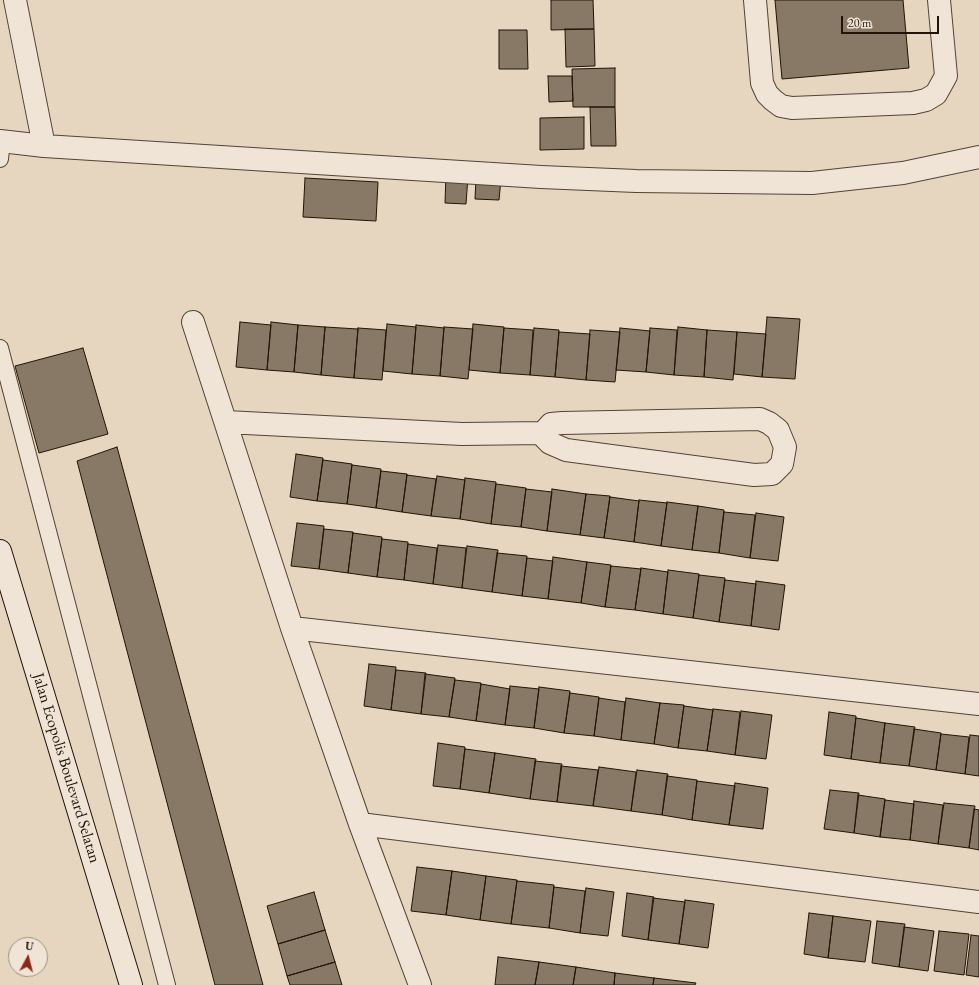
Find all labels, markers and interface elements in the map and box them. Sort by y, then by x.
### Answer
scale bar [843,8,941,34]
text: 20 m [848,15,871,31]
street label: Jalan Ecopolis Boulevard Selatan [28,671,104,865]
north arrow [8,937,48,977]
text: U [24,939,34,954]

